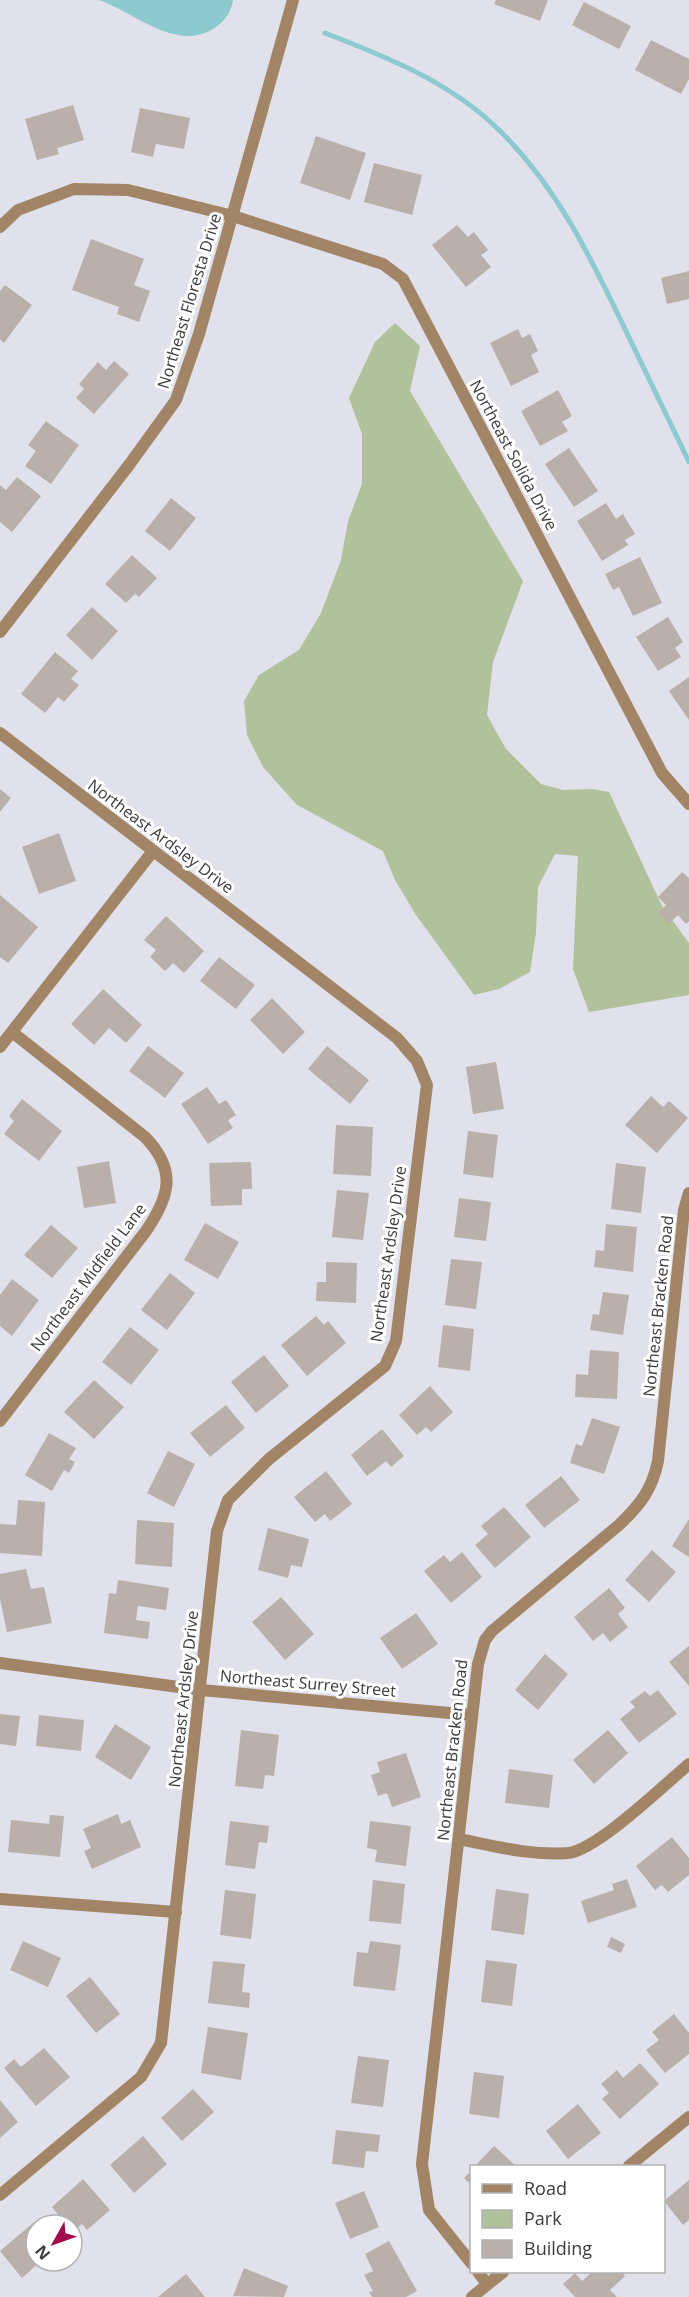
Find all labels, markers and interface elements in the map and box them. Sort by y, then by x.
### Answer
street label: Northeast Floresta Drive [152,211,226,391]
street label: Northeast Solida Drive [465,376,563,534]
street label: Northeast Ardsley Drive [83,774,239,898]
street label: Northeast Ardsley Drive [365,1165,411,1343]
street label: Northeast Midfield Lane [25,1199,151,1355]
street label: Northeast Bracken Road [638,1214,678,1398]
street label: Northeast Ardsley Drive [163,1610,203,1788]
street label: Northeast Bracken Road [432,1658,472,1842]
street label: Northeast Surrey Street [219,1664,397,1702]
legend [470,2165,665,2273]
text: Road [524,2176,567,2200]
text: Park [524,2206,562,2230]
north arrow [24,2213,84,2273]
text: Building [524,2236,592,2260]
text: N [30,2241,55,2265]

